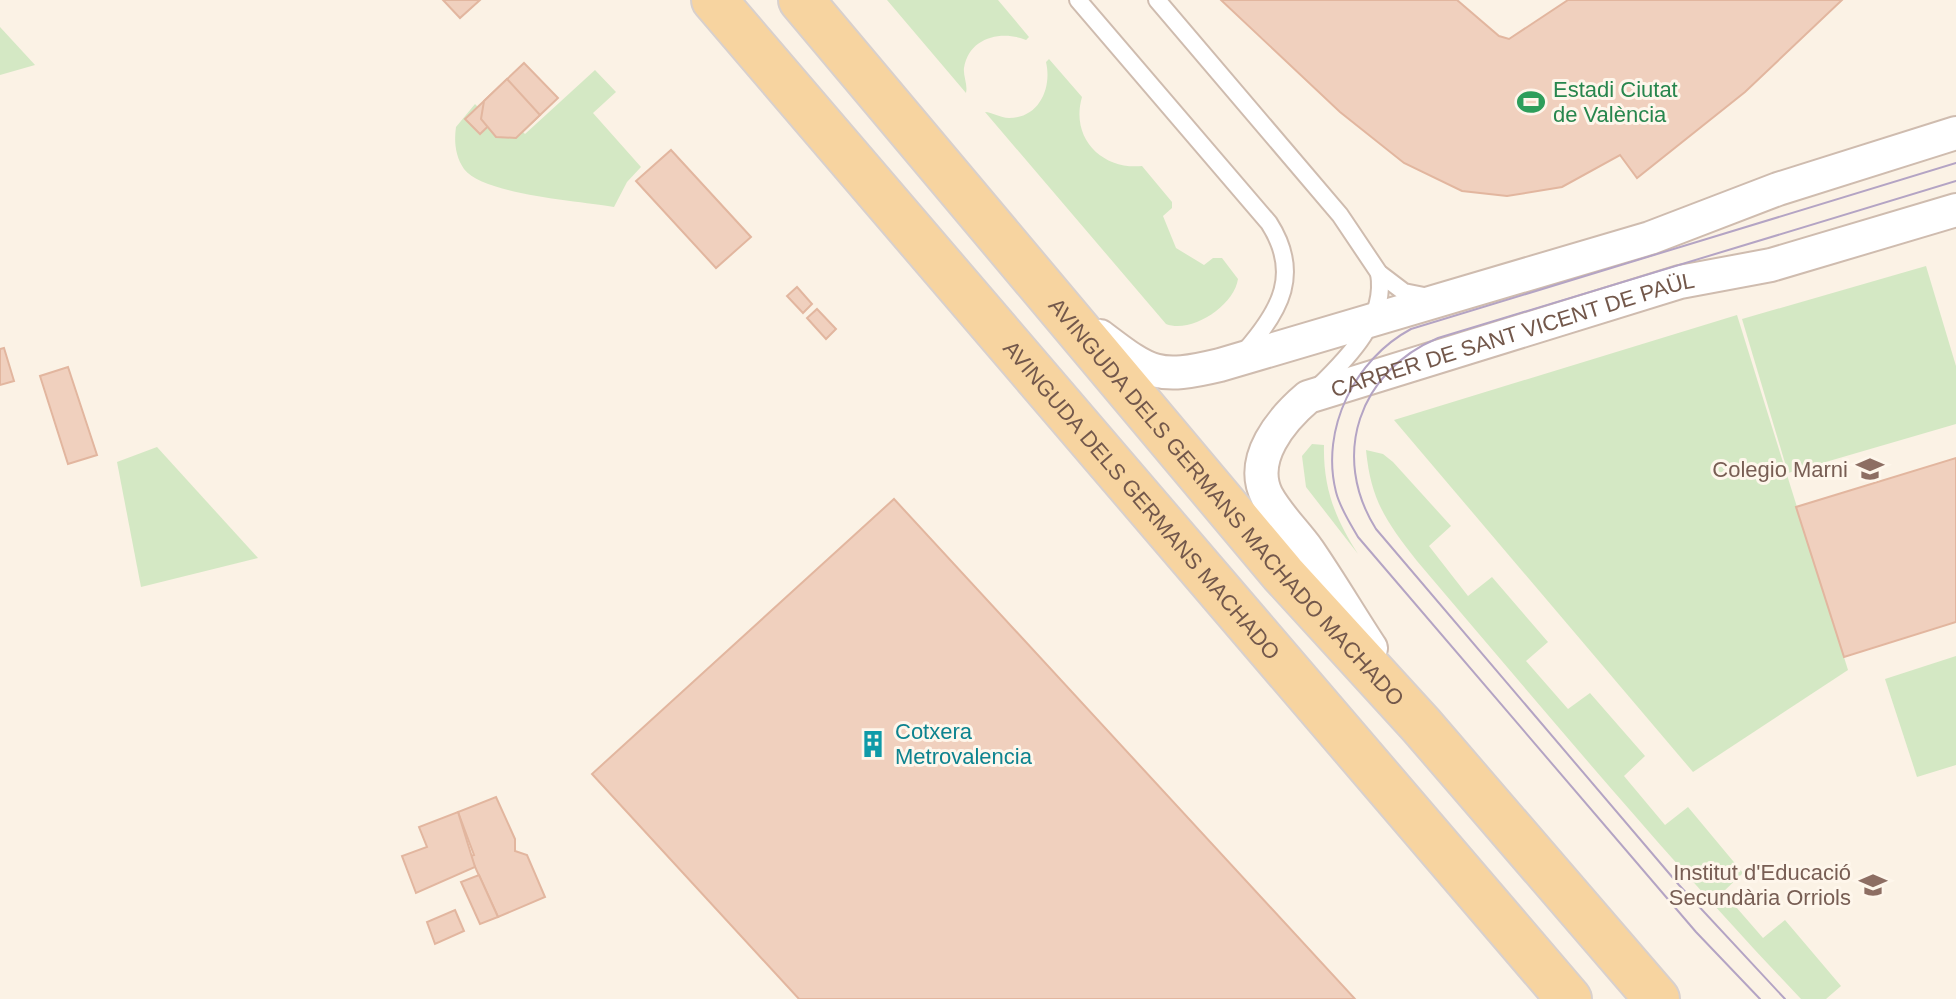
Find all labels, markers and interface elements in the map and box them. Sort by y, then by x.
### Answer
place label: Estadi Ciutat de València [1553,77,1678,127]
sports icon: Estadi Ciutat de València [1516,87,1546,117]
street label: CARRER DE SANT VICENT DE PAÜL [1328,267,1696,402]
street label: AVINGUDA DELS GERMANS MACHADO MACHADO [1044,293,1409,711]
street label: AVINGUDA DELS GERMANS MACHADO [998,335,1285,664]
school or university icon: Colegio Marni [1855,454,1885,484]
place label: Colegio Marni [1712,457,1848,482]
place label: Cotxera Metrovalencia [895,719,1033,769]
building icon: Cotxera Metrovalencia [858,729,888,759]
place label: Institut d'Educació Secundària Orriols [1669,860,1851,910]
school or university icon: Institut d'Educació Secundària Orriols [1858,870,1888,900]

